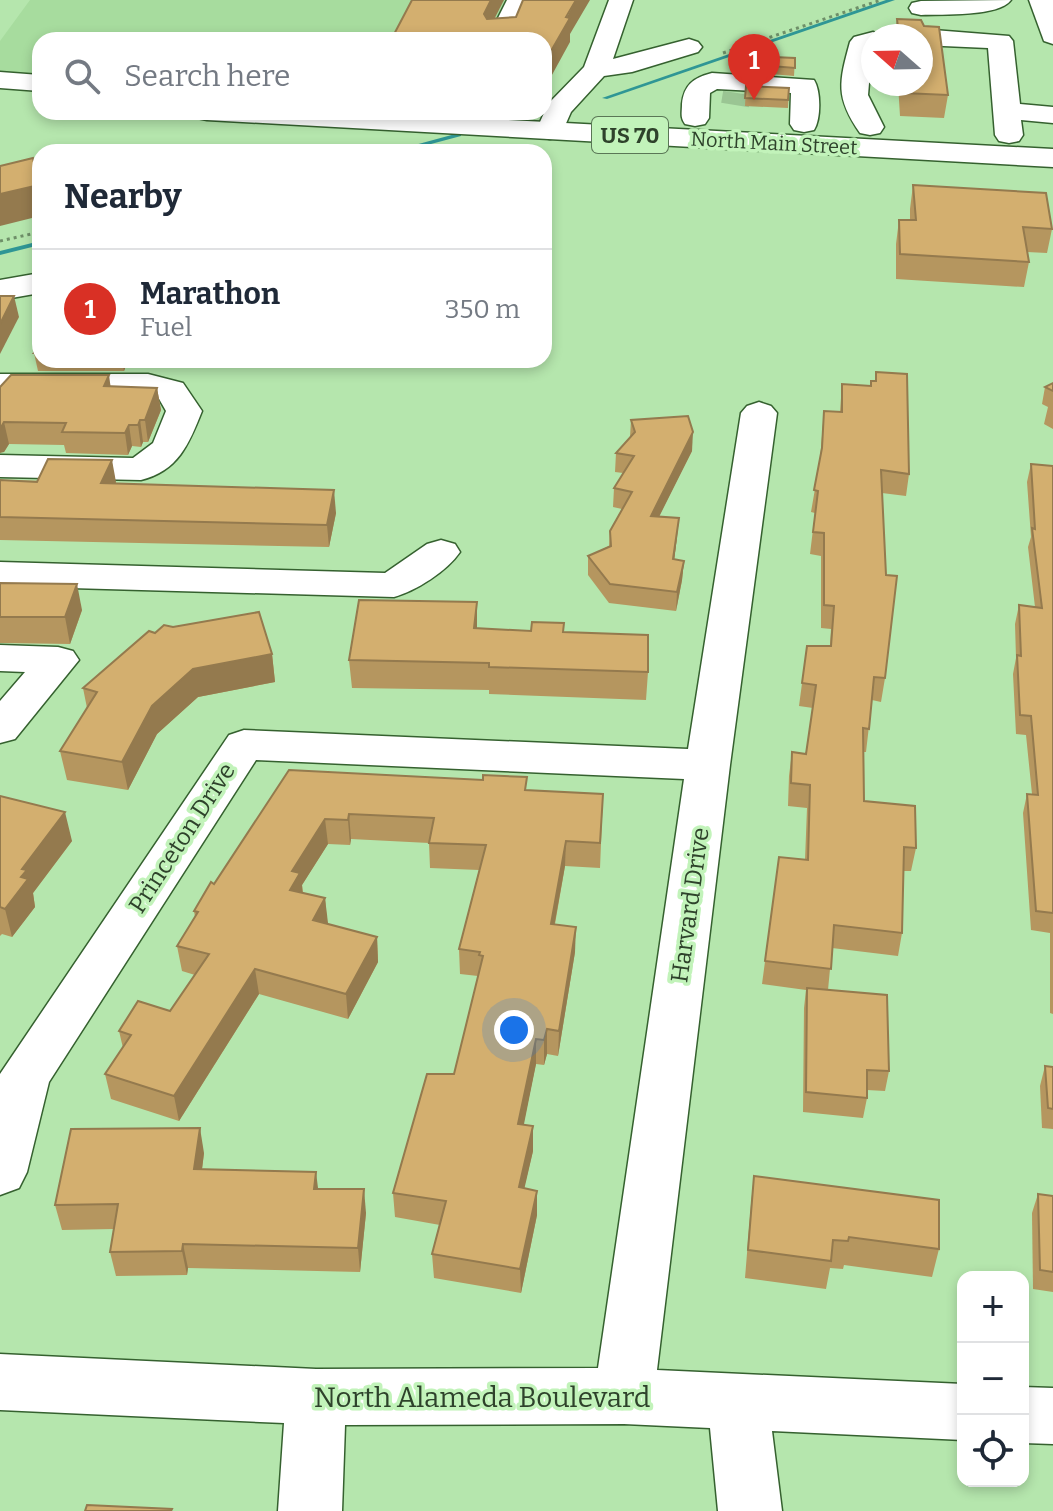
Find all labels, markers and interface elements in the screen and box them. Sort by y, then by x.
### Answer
north arrow [861,24,933,96]
search box [32,32,552,120]
pin: 1 [728,34,780,100]
icon: search [60,54,104,98]
text: Search here [124,58,291,94]
road number: US 70 [592,117,668,153]
street label: North Main Street [690,127,858,159]
text: Nearby [64,176,182,217]
text: Marathon [140,276,280,312]
text: 1 [84,294,96,325]
text: 350 m [445,294,520,325]
text: Fuel [140,312,192,343]
street label: Princeton Drive [123,758,241,918]
street label: Harvard Drive [665,826,715,984]
your location [494,1010,534,1050]
map controls [957,1271,1029,1487]
button: + [957,1271,1029,1343]
button: − [957,1343,1029,1415]
street label: North Alameda Boulevard [314,1381,650,1414]
button: locate [957,1415,1029,1487]

